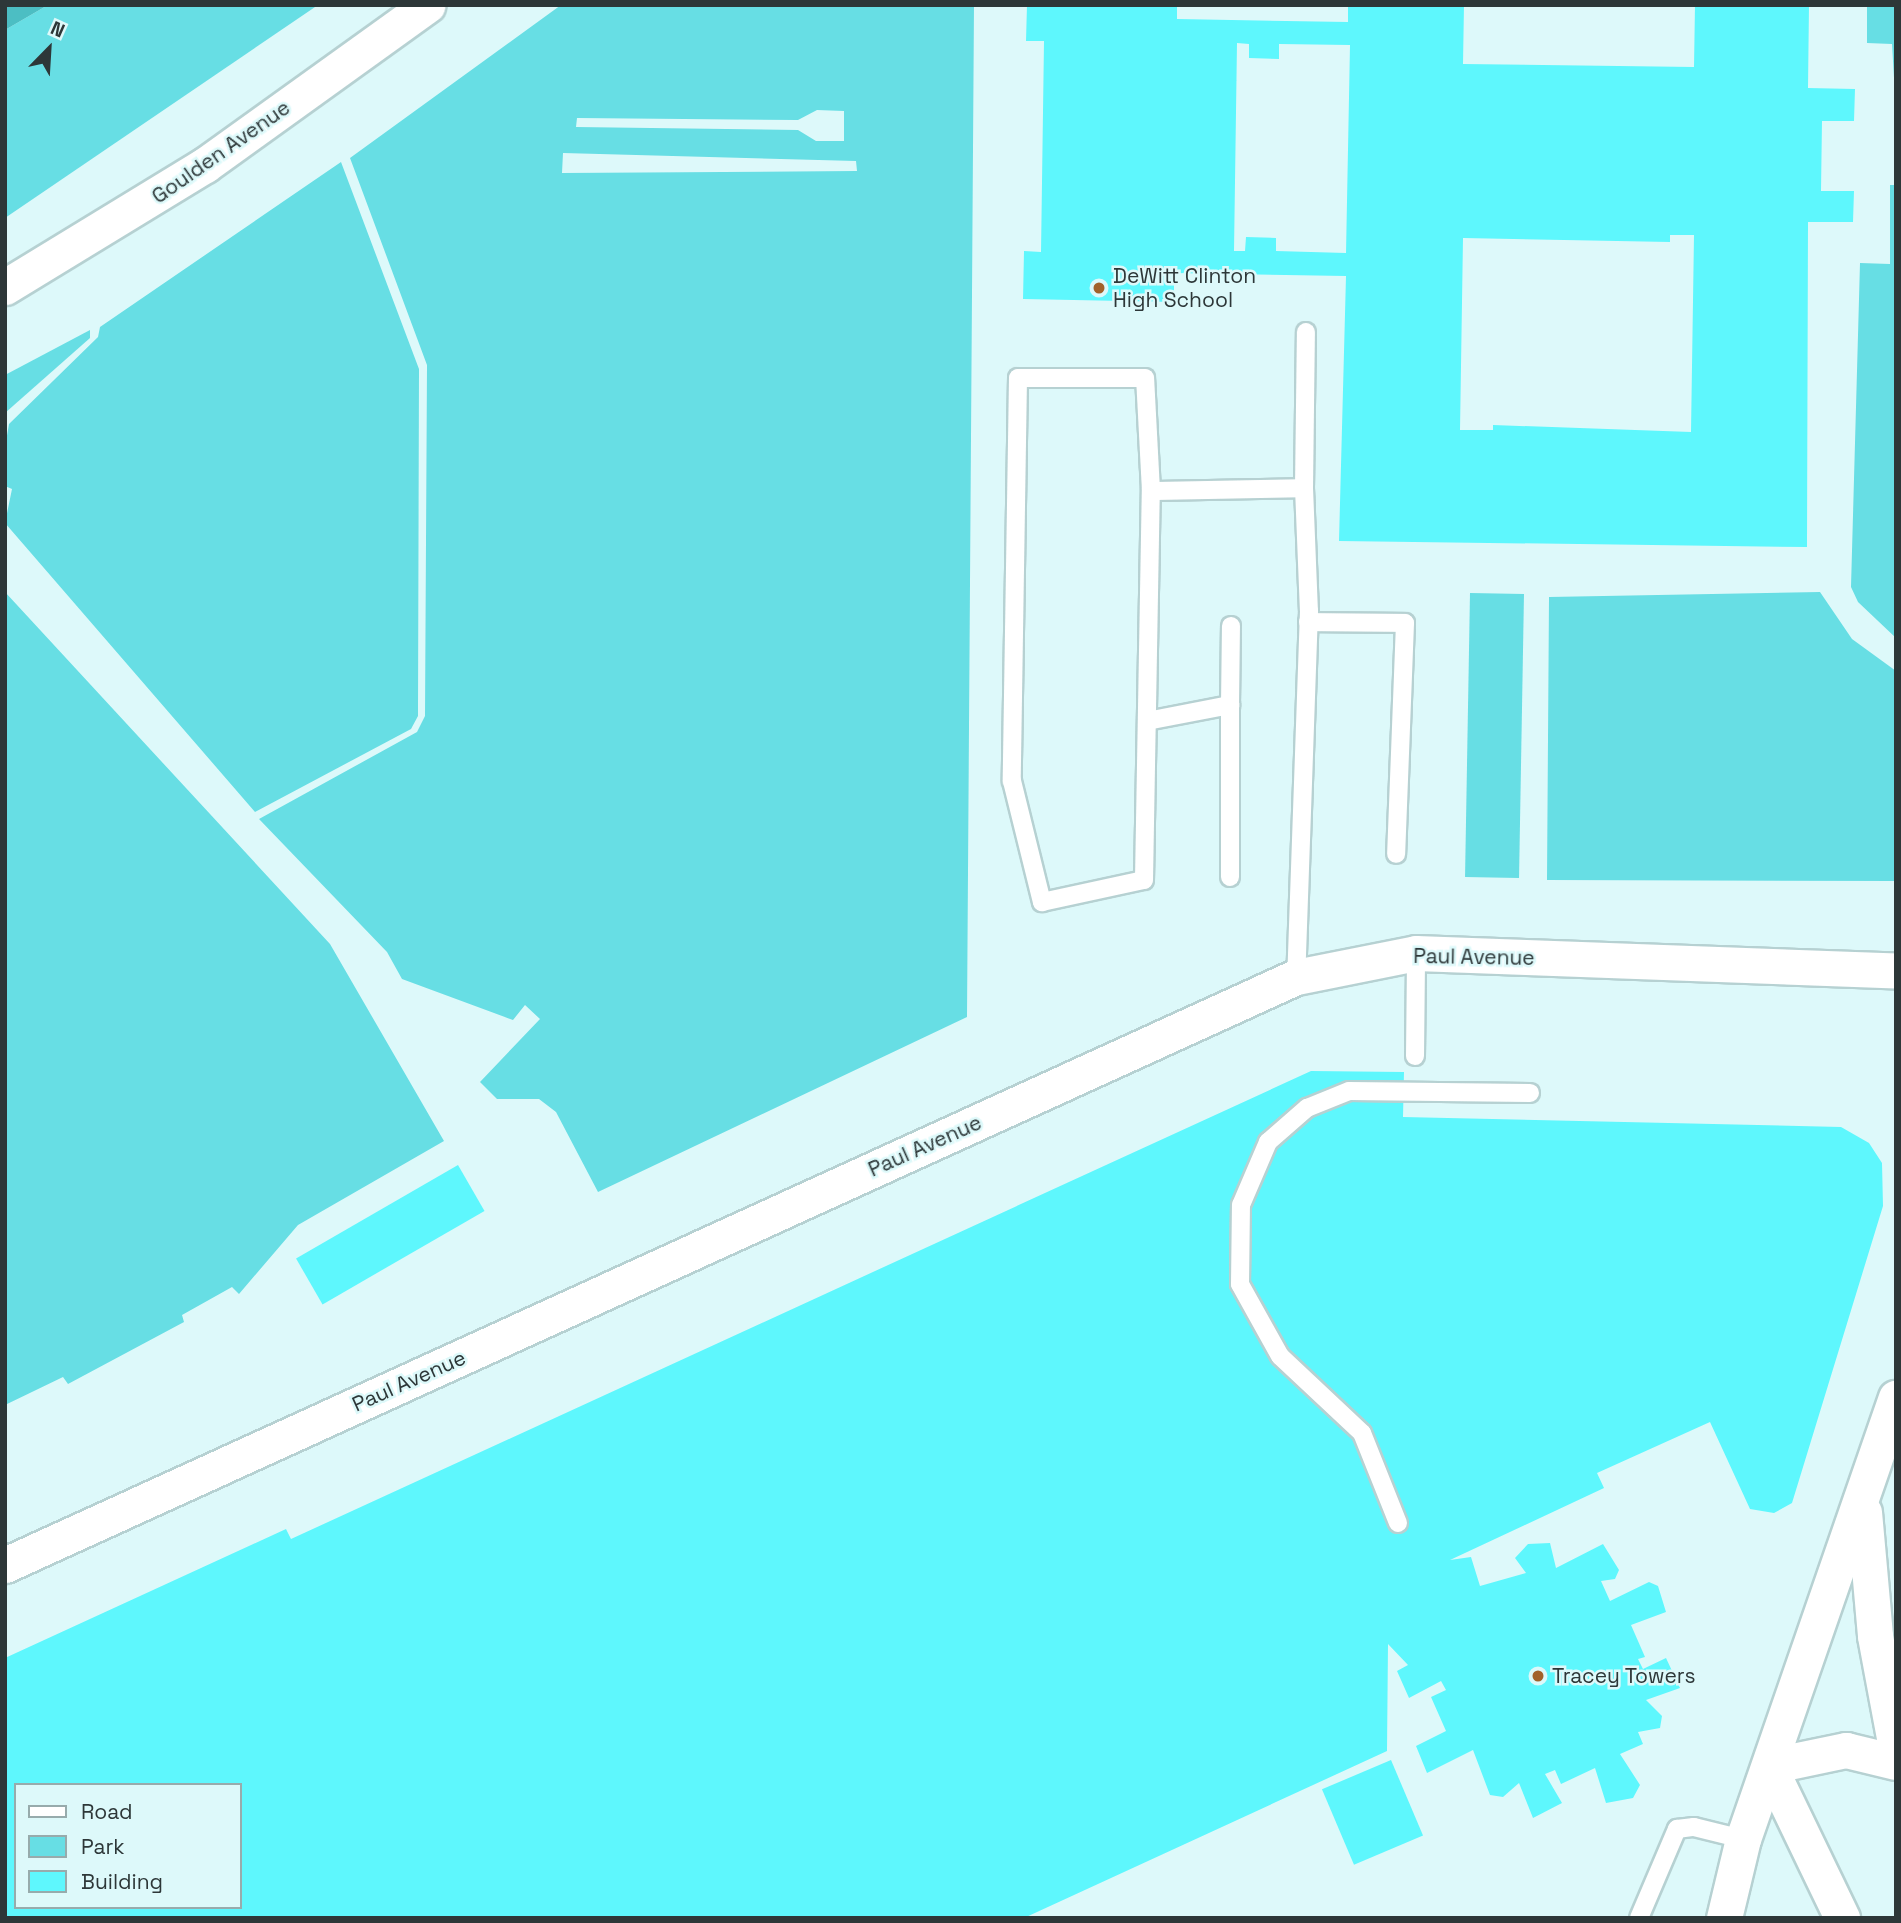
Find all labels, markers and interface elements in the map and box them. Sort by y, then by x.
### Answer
north arrow [14,14,84,84]
text: N [47,15,69,43]
street label: Goulden Avenue [147,95,295,209]
place label: DeWitt Clinton High School [1113,263,1256,313]
marker: DeWitt Clinton High School [1091,280,1107,296]
street label: Paul Avenue [1413,943,1535,971]
street label: Paul Avenue [864,1110,986,1182]
street label: Paul Avenue [348,1345,470,1417]
place label: Tracey Towers [1552,1663,1696,1689]
marker: Tracey Towers [1530,1668,1546,1684]
legend [14,1783,242,1909]
text: Road [81,1798,133,1825]
text: Park [81,1833,125,1860]
text: Building [81,1868,163,1895]

